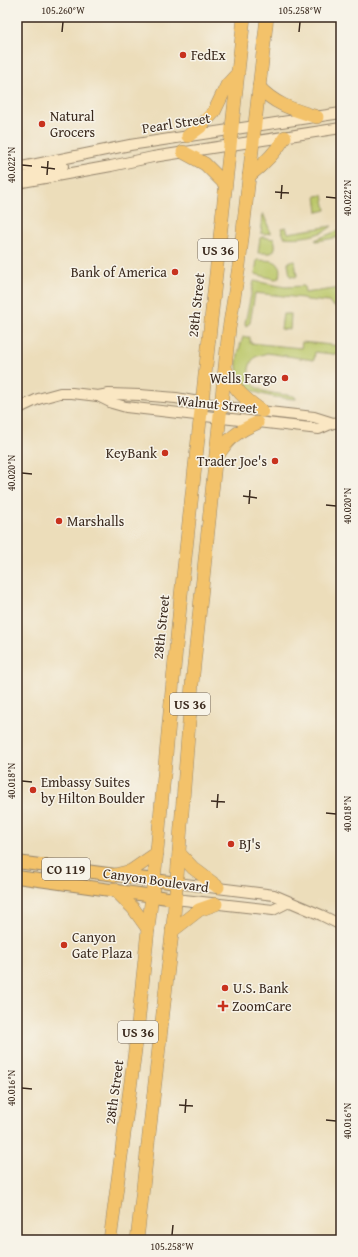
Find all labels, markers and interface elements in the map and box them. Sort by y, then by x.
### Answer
text: 105.260°W [41,3,85,18]
text: 105.258°W [278,3,322,18]
place label: FedEx [191,45,226,65]
marker: FedEx [178,50,188,60]
place label: Natural Grocers [50,106,95,142]
street label: Pearl Street [140,108,212,138]
marker: Natural Grocers [37,119,47,129]
text: 40.022°N [4,146,19,183]
text: 40.022°N [340,179,355,216]
road number: US 36 [198,239,238,261]
place label: Bank of America [71,262,167,282]
marker: Bank of America [170,267,180,277]
street label: 28th Street [183,272,209,338]
place label: Wells Fargo [210,368,277,388]
marker: Wells Fargo [280,373,290,383]
street label: Walnut Street [176,390,258,418]
place label: KeyBank [106,443,158,463]
marker: KeyBank [160,448,170,458]
place label: Trader Joe's [197,451,267,471]
text: 40.020°N [4,454,19,491]
marker: Trader Joe's [270,456,280,466]
text: 40.020°N [340,487,355,524]
place label: Marshalls [67,511,124,531]
marker: Marshalls [54,516,64,526]
street label: 28th Street [148,594,174,660]
road number: US 36 [170,693,210,715]
text: 40.018°N [4,762,19,799]
place label: Embassy Suites by Hilton Boulder [41,772,145,808]
marker: Embassy Suites by Hilton Boulder [28,785,38,795]
text: 40.018°N [340,795,355,832]
place label: BJ's [239,834,261,854]
marker: BJ's [226,839,236,849]
road number: CO 119 [42,858,90,880]
street label: Canyon Boulevard [102,863,211,897]
place label: Canyon Gate Plaza [72,927,133,963]
marker: Canyon Gate Plaza [59,940,69,950]
place label: U.S. Bank [233,978,289,998]
marker: U.S. Bank [220,983,230,993]
place label: ZoomCare [232,996,292,1016]
marker: ZoomCare [217,1000,229,1012]
road number: US 36 [118,1021,158,1043]
street label: 28th Street [100,1058,128,1125]
text: 40.016°N [4,1069,19,1106]
text: 40.016°N [340,1102,355,1139]
text: 105.258°W [150,1239,194,1254]

